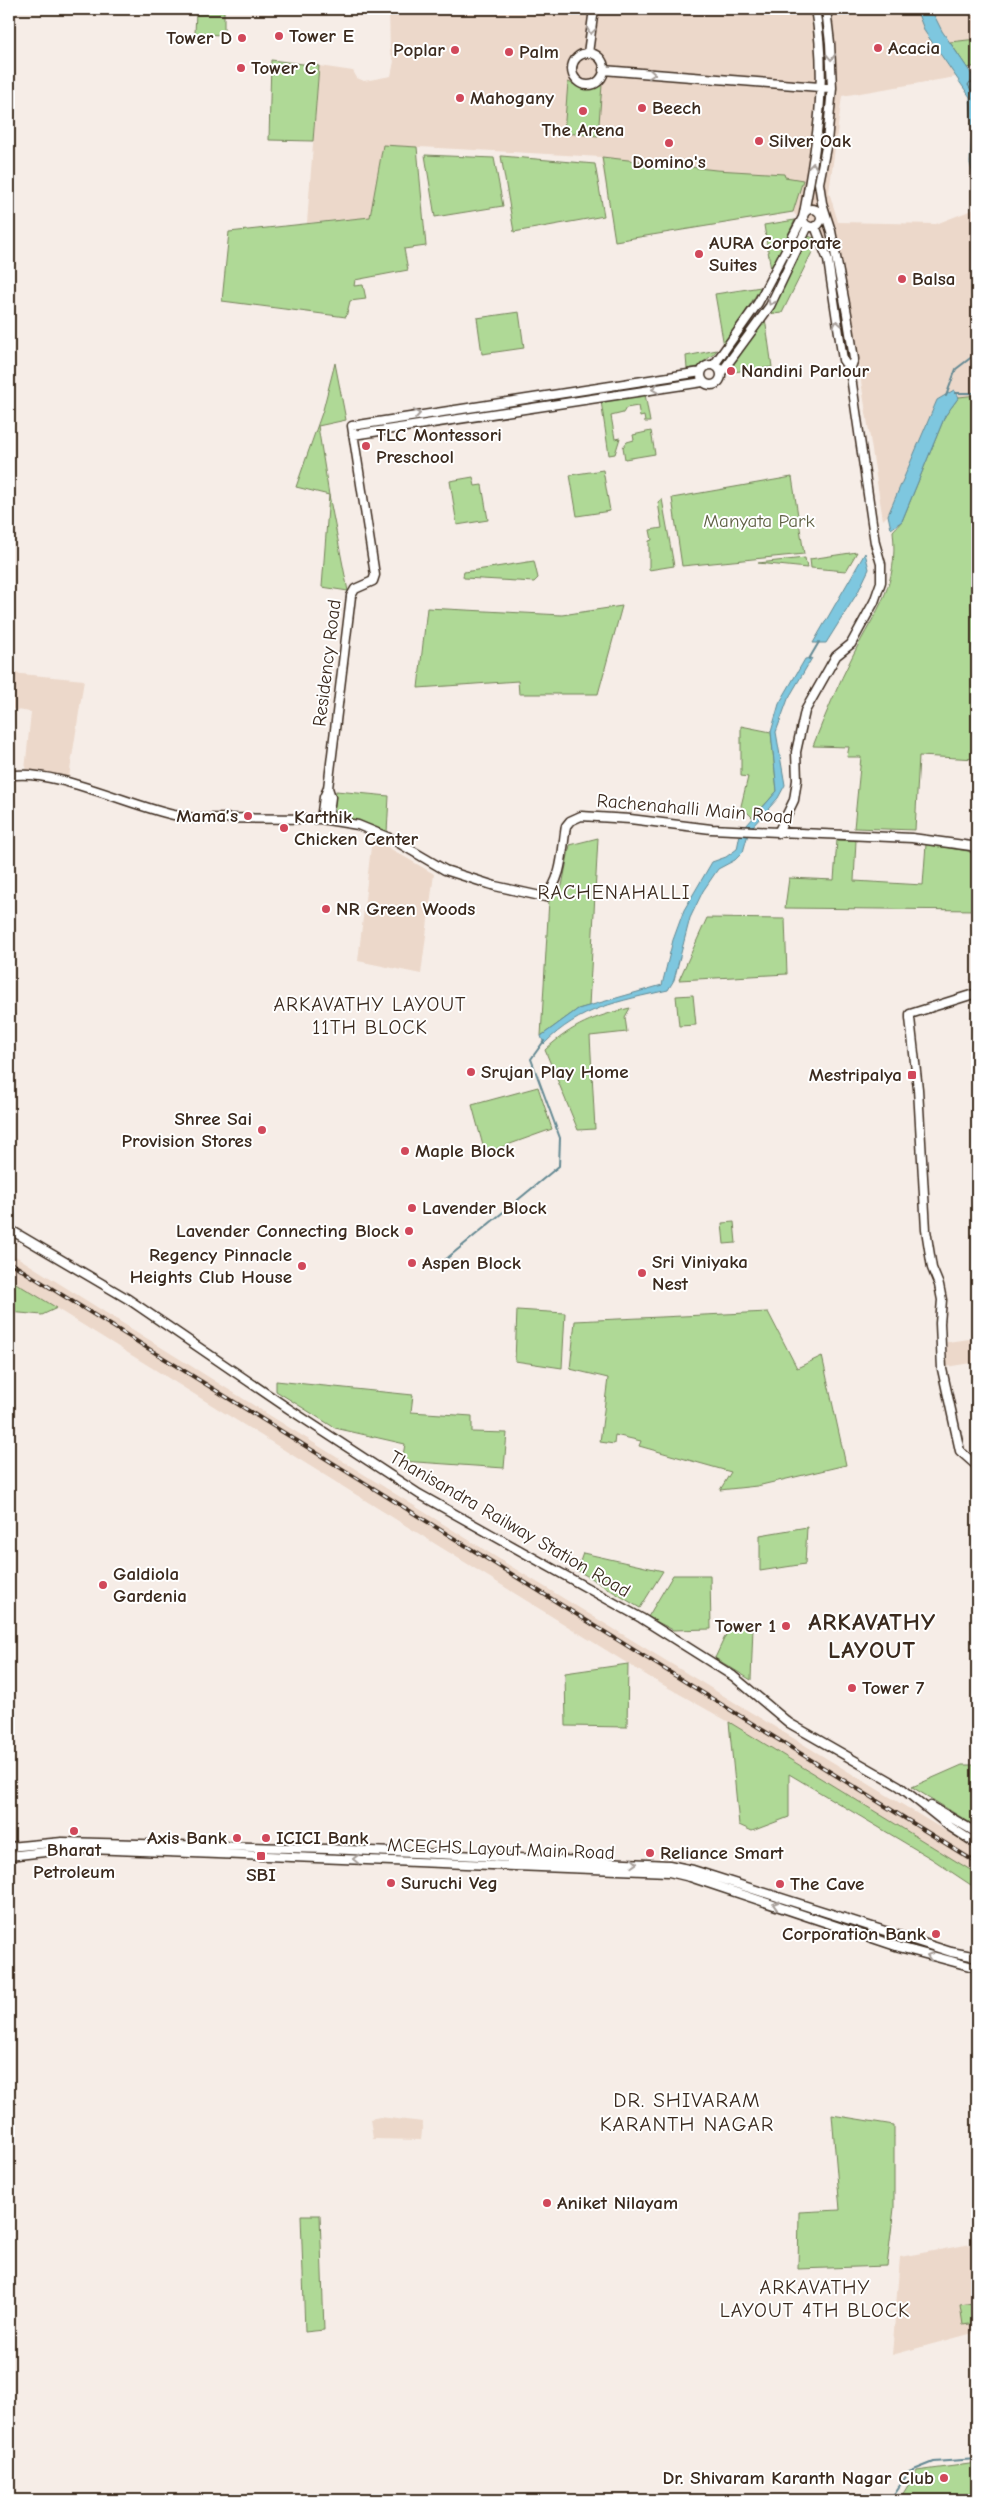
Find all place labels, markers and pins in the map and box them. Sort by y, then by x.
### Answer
place label: Tower E [289,25,354,47]
place label: Tower D [166,27,232,49]
marker: Tower E [273,30,285,42]
marker: Tower D [236,32,248,44]
place label: Acacia [888,37,940,59]
place label: Poplar [393,39,445,61]
place label: Palm [519,41,559,63]
marker: Acacia [872,42,884,54]
marker: Poplar [449,44,461,56]
marker: Palm [503,46,515,58]
place label: Tower C [251,57,317,79]
marker: Tower C [235,62,247,74]
place label: Mahogany [470,87,554,109]
marker: Mahogany [454,92,466,104]
place label: Beech [652,97,701,119]
marker: Beech [636,102,648,114]
marker: The Arena [577,105,589,117]
place label: The Arena [542,119,624,141]
place label: Silver Oak [769,130,852,152]
marker: Silver Oak [753,135,765,147]
marker: Domino's [663,137,675,149]
place label: Domino's [632,151,706,173]
place label: AURA Corporate Suites [709,232,841,276]
marker: AURA Corporate Suites [693,248,705,260]
place label: Balsa [912,268,955,290]
marker: Balsa [896,273,908,285]
place label: Nandini Parlour [741,360,870,382]
marker: Nandini Parlour [725,365,737,377]
place label: TLC Montessori Preschool [376,424,502,468]
marker: TLC Montessori Preschool [360,440,372,452]
place label: Mama’s [176,805,238,827]
place label: Karthik Chicken Center [294,806,419,850]
marker: Mama’s [242,810,254,822]
marker: Karthik Chicken Center [278,822,290,834]
place label: NR Green Woods [336,898,475,920]
marker: NR Green Woods [320,903,332,915]
place label: Srujan Play Home [481,1061,629,1083]
place label: Mestripalya [809,1064,902,1086]
marker: Srujan Play Home [465,1066,477,1078]
marker: Mestripalya [906,1069,918,1081]
place label: Shree Sai Provision Stores [122,1108,252,1152]
marker: Shree Sai Provision Stores [256,1124,268,1136]
place label: Maple Block [415,1140,515,1162]
marker: Maple Block [399,1145,411,1157]
place label: Lavender Block [422,1197,547,1219]
marker: Lavender Block [406,1202,418,1214]
place label: Lavender Connecting Block [176,1220,400,1242]
marker: Lavender Connecting Block [403,1225,415,1237]
place label: Regency Pinnacle Heights Club House [130,1244,292,1288]
place label: Sri Viniyaka Nest [652,1251,748,1295]
place label: Aspen Block [422,1252,522,1274]
marker: Aspen Block [406,1257,418,1269]
marker: Regency Pinnacle Heights Club House [296,1260,308,1272]
marker: Sri Viniyaka Nest [636,1267,648,1279]
place label: Galdiola Gardenia [113,1563,187,1607]
marker: Galdiola Gardenia [97,1579,109,1591]
place label: Tower 1 [715,1615,776,1637]
marker: Tower 1 [780,1620,792,1632]
place label: Tower 7 [862,1677,925,1699]
marker: Tower 7 [846,1682,858,1694]
marker: Bharat Petroleum [68,1825,80,1837]
place label: Axis Bank [147,1827,228,1849]
place label: ICICI Bank [276,1827,369,1849]
marker: Axis Bank [231,1832,243,1844]
marker: ICICI Bank [260,1832,272,1844]
place label: Bharat Petroleum [33,1839,115,1883]
place label: Reliance Smart [660,1842,784,1864]
marker: Reliance Smart [644,1847,656,1859]
marker: SBI [255,1850,267,1862]
place label: SBI [246,1864,276,1886]
place label: Suruchi Veg [401,1872,498,1894]
place label: The Cave [790,1873,864,1895]
marker: Suruchi Veg [385,1877,397,1889]
marker: The Cave [774,1878,786,1890]
place label: Corporation Bank [782,1923,927,1945]
marker: Corporation Bank [930,1928,942,1940]
place label: Aniket Nilayam [557,2192,678,2214]
marker: Aniket Nilayam [541,2197,553,2209]
place label: Dr. Shivaram Karanth Nagar Club [662,2467,934,2489]
marker: Dr. Shivaram Karanth Nagar Club [938,2472,950,2484]

